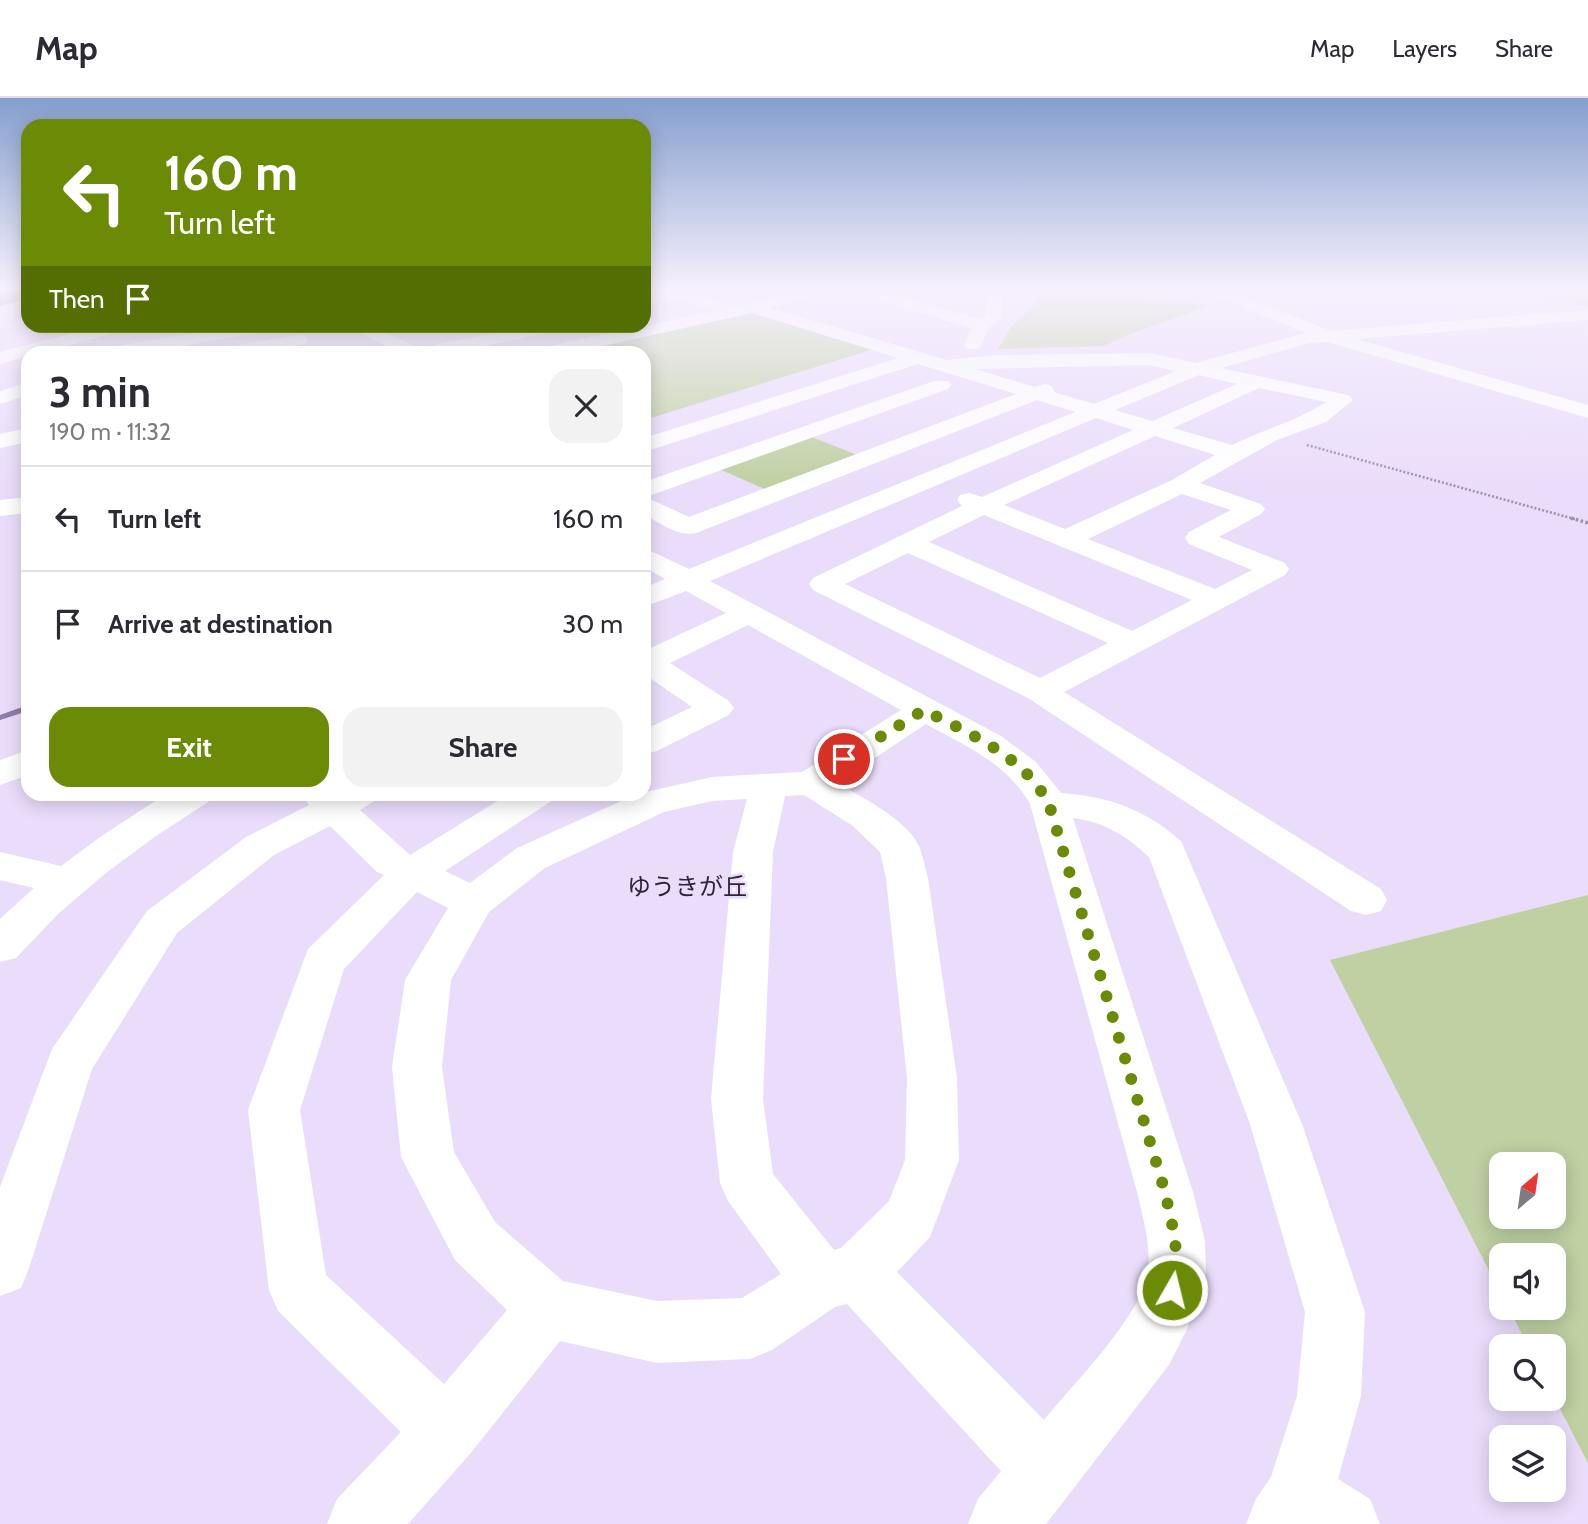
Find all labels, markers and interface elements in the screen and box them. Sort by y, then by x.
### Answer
text: Map [35,28,98,68]
text: Map [1310,34,1354,63]
text: Layers [1392,34,1457,63]
text: Share [1495,34,1553,63]
text: 160 m [164,143,298,202]
icon: left [49,147,140,238]
text: Turn left [164,203,275,242]
icon: arrive [119,280,157,318]
text: Then [49,283,105,315]
text: 3 min [49,366,151,418]
button: close [549,369,623,443]
text: 190 m · 11:32 [49,418,171,446]
icon: left [49,500,87,538]
text: Turn left [108,503,201,535]
text: 160 m [553,503,623,535]
icon: arrive [49,605,87,643]
text: Arrive at destination [108,608,333,640]
text: 30 m [562,608,623,640]
button: Exit [49,707,329,787]
button: Share [343,707,623,787]
pin [814,729,874,789]
icon: arrive [825,740,863,778]
district label: ゆうきが丘 [627,872,747,901]
north arrow [1489,1152,1566,1228]
map controls [1489,1152,1566,1502]
button: sound [1489,1243,1566,1320]
position arrow [1135,1253,1209,1327]
button: search [1489,1334,1566,1411]
button: layers [1489,1425,1566,1502]

